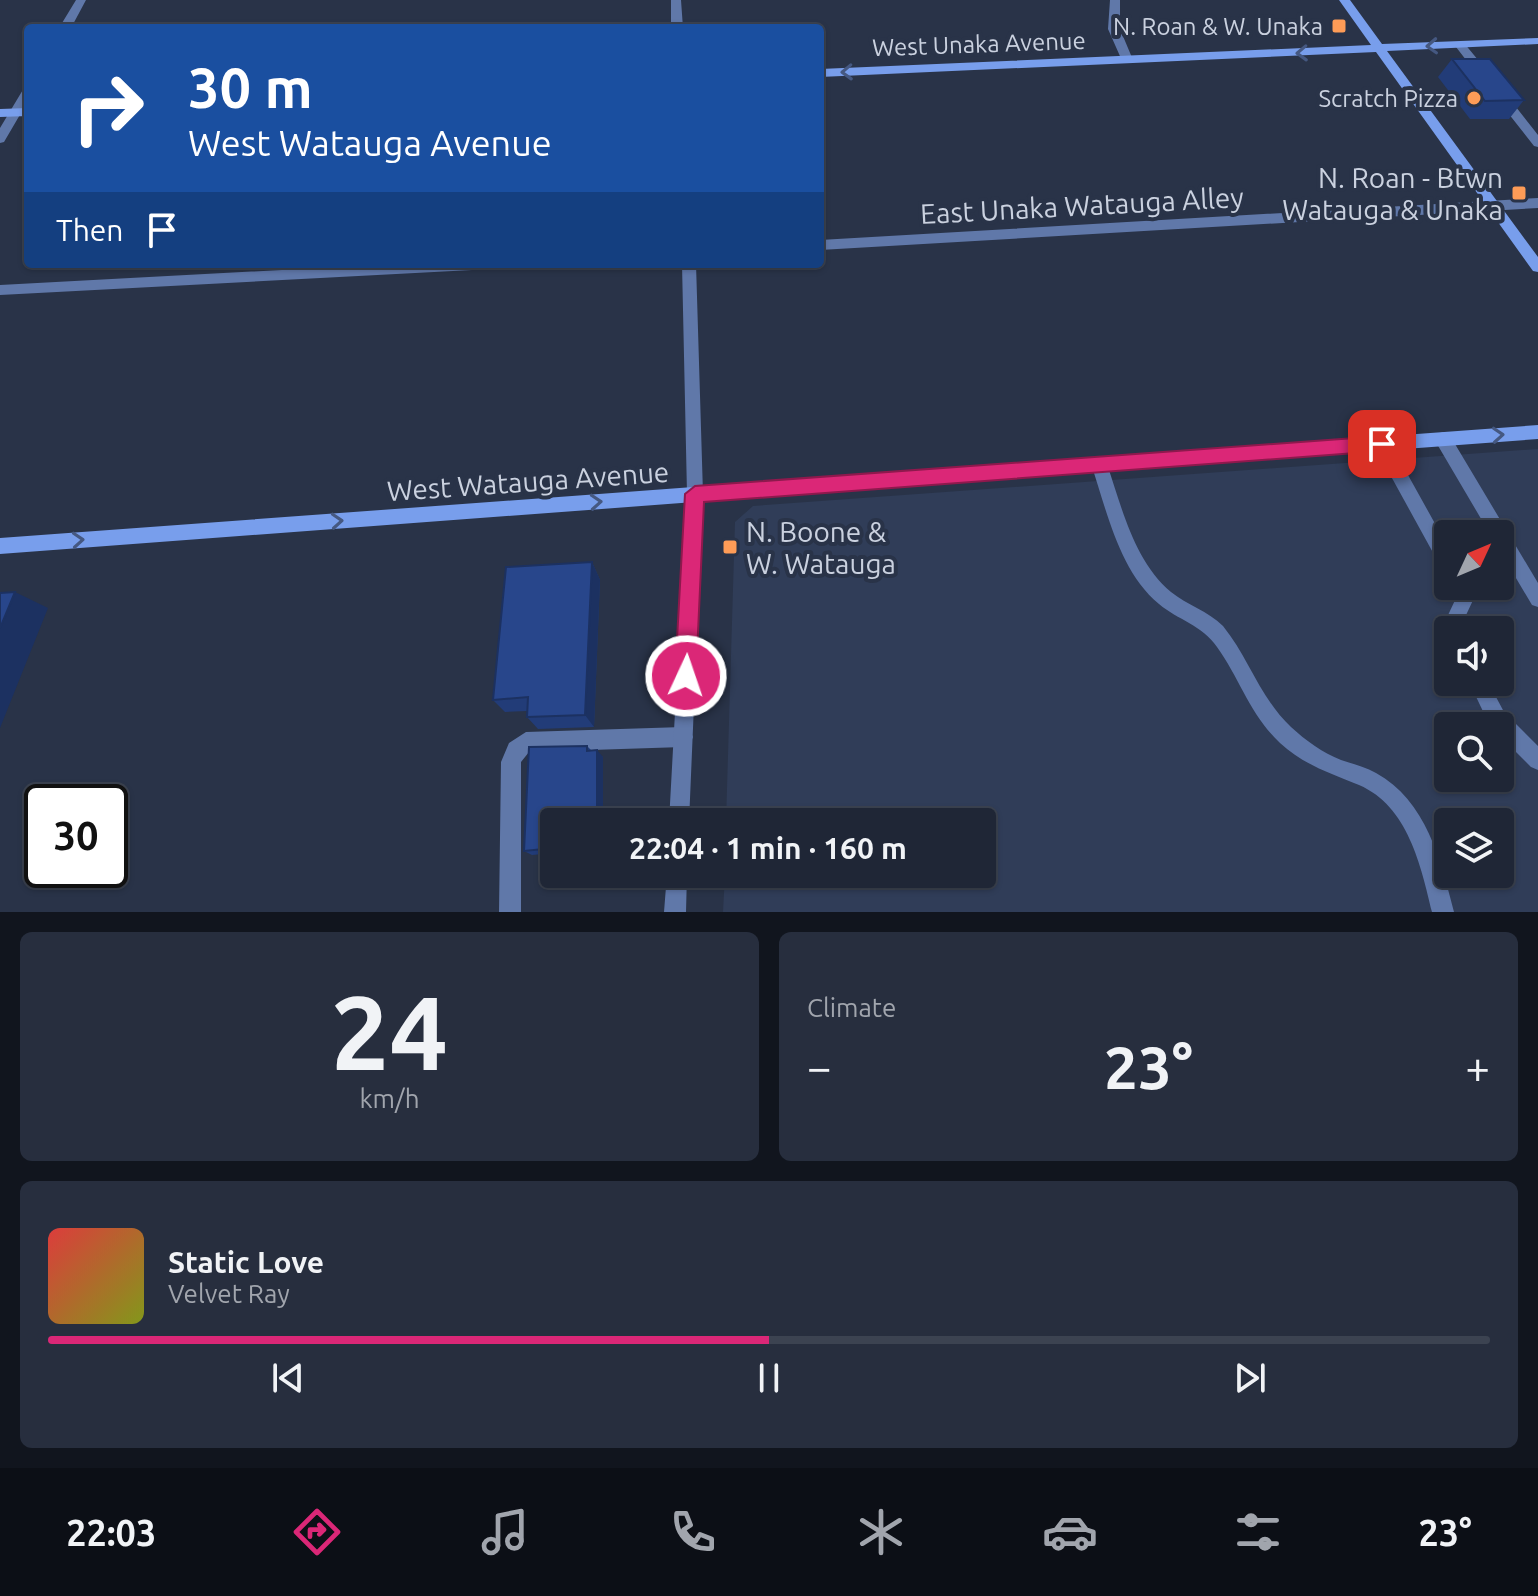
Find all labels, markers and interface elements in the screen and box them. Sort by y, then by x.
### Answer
place label: N. Roan & W. Unaka [1113,13,1323,40]
marker: N. Roan & W. Unaka [1330,17,1348,35]
street label: West Unaka Avenue [872,27,1086,61]
one-way arrow [1425,38,1438,55]
one-way arrow [1295,44,1308,61]
icon: right [56,56,160,160]
text: 30 m [188,56,313,119]
one-way arrow [840,63,853,80]
place label: Scratch Pizza [1319,85,1458,112]
marker: Scratch Pizza [1465,89,1483,107]
text: West Watauga Avenue [188,122,552,163]
place label: N. Roan - Btwn Watauga & Unaka [1282,162,1503,225]
street label: East Unaka Watauga Alley [919,181,1245,229]
marker: N. Roan - Btwn Watauga & Unaka [1510,184,1528,202]
icon: arrive [140,208,184,252]
text: Then [56,213,124,247]
pin [1348,410,1416,478]
icon: arrive [1360,422,1404,466]
one-way arrow [1492,427,1505,444]
street label: West Watauga Avenue [386,456,670,506]
one-way arrow [590,494,603,511]
one-way arrow [331,513,344,530]
place label: N. Boone & W. Watauga [746,516,896,579]
north arrow [1434,520,1514,600]
map controls [1434,520,1514,888]
one-way arrow [72,532,85,549]
marker: N. Boone & W. Watauga [721,538,739,556]
button: sound [1434,616,1514,696]
position arrow [644,634,728,718]
button: search [1434,712,1514,792]
speed limit sign: 30 [24,784,128,888]
button: layers [1434,808,1514,888]
text: 22:04 · 1 min · 160 m [629,831,907,865]
text: 24 [331,973,448,1090]
text: Climate [807,993,896,1022]
text: 23° [1104,1033,1193,1100]
text: − [807,1042,832,1091]
text: + [1465,1042,1490,1091]
text: km/h [359,1084,420,1113]
text: Static Love [168,1245,324,1279]
text: Velvet Ray [168,1279,290,1308]
icon: previous [266,1356,310,1400]
icon: pause [747,1356,791,1400]
icon: next [1228,1356,1272,1400]
icon: directions [289,1504,345,1560]
icon: music [477,1504,533,1560]
icon: phone [665,1504,721,1560]
icon: climate [853,1504,909,1560]
icon: car [1042,1504,1098,1560]
icon: filters [1230,1504,1286,1560]
text: 22:03 [66,1512,156,1553]
text: 23° [1418,1512,1472,1553]

